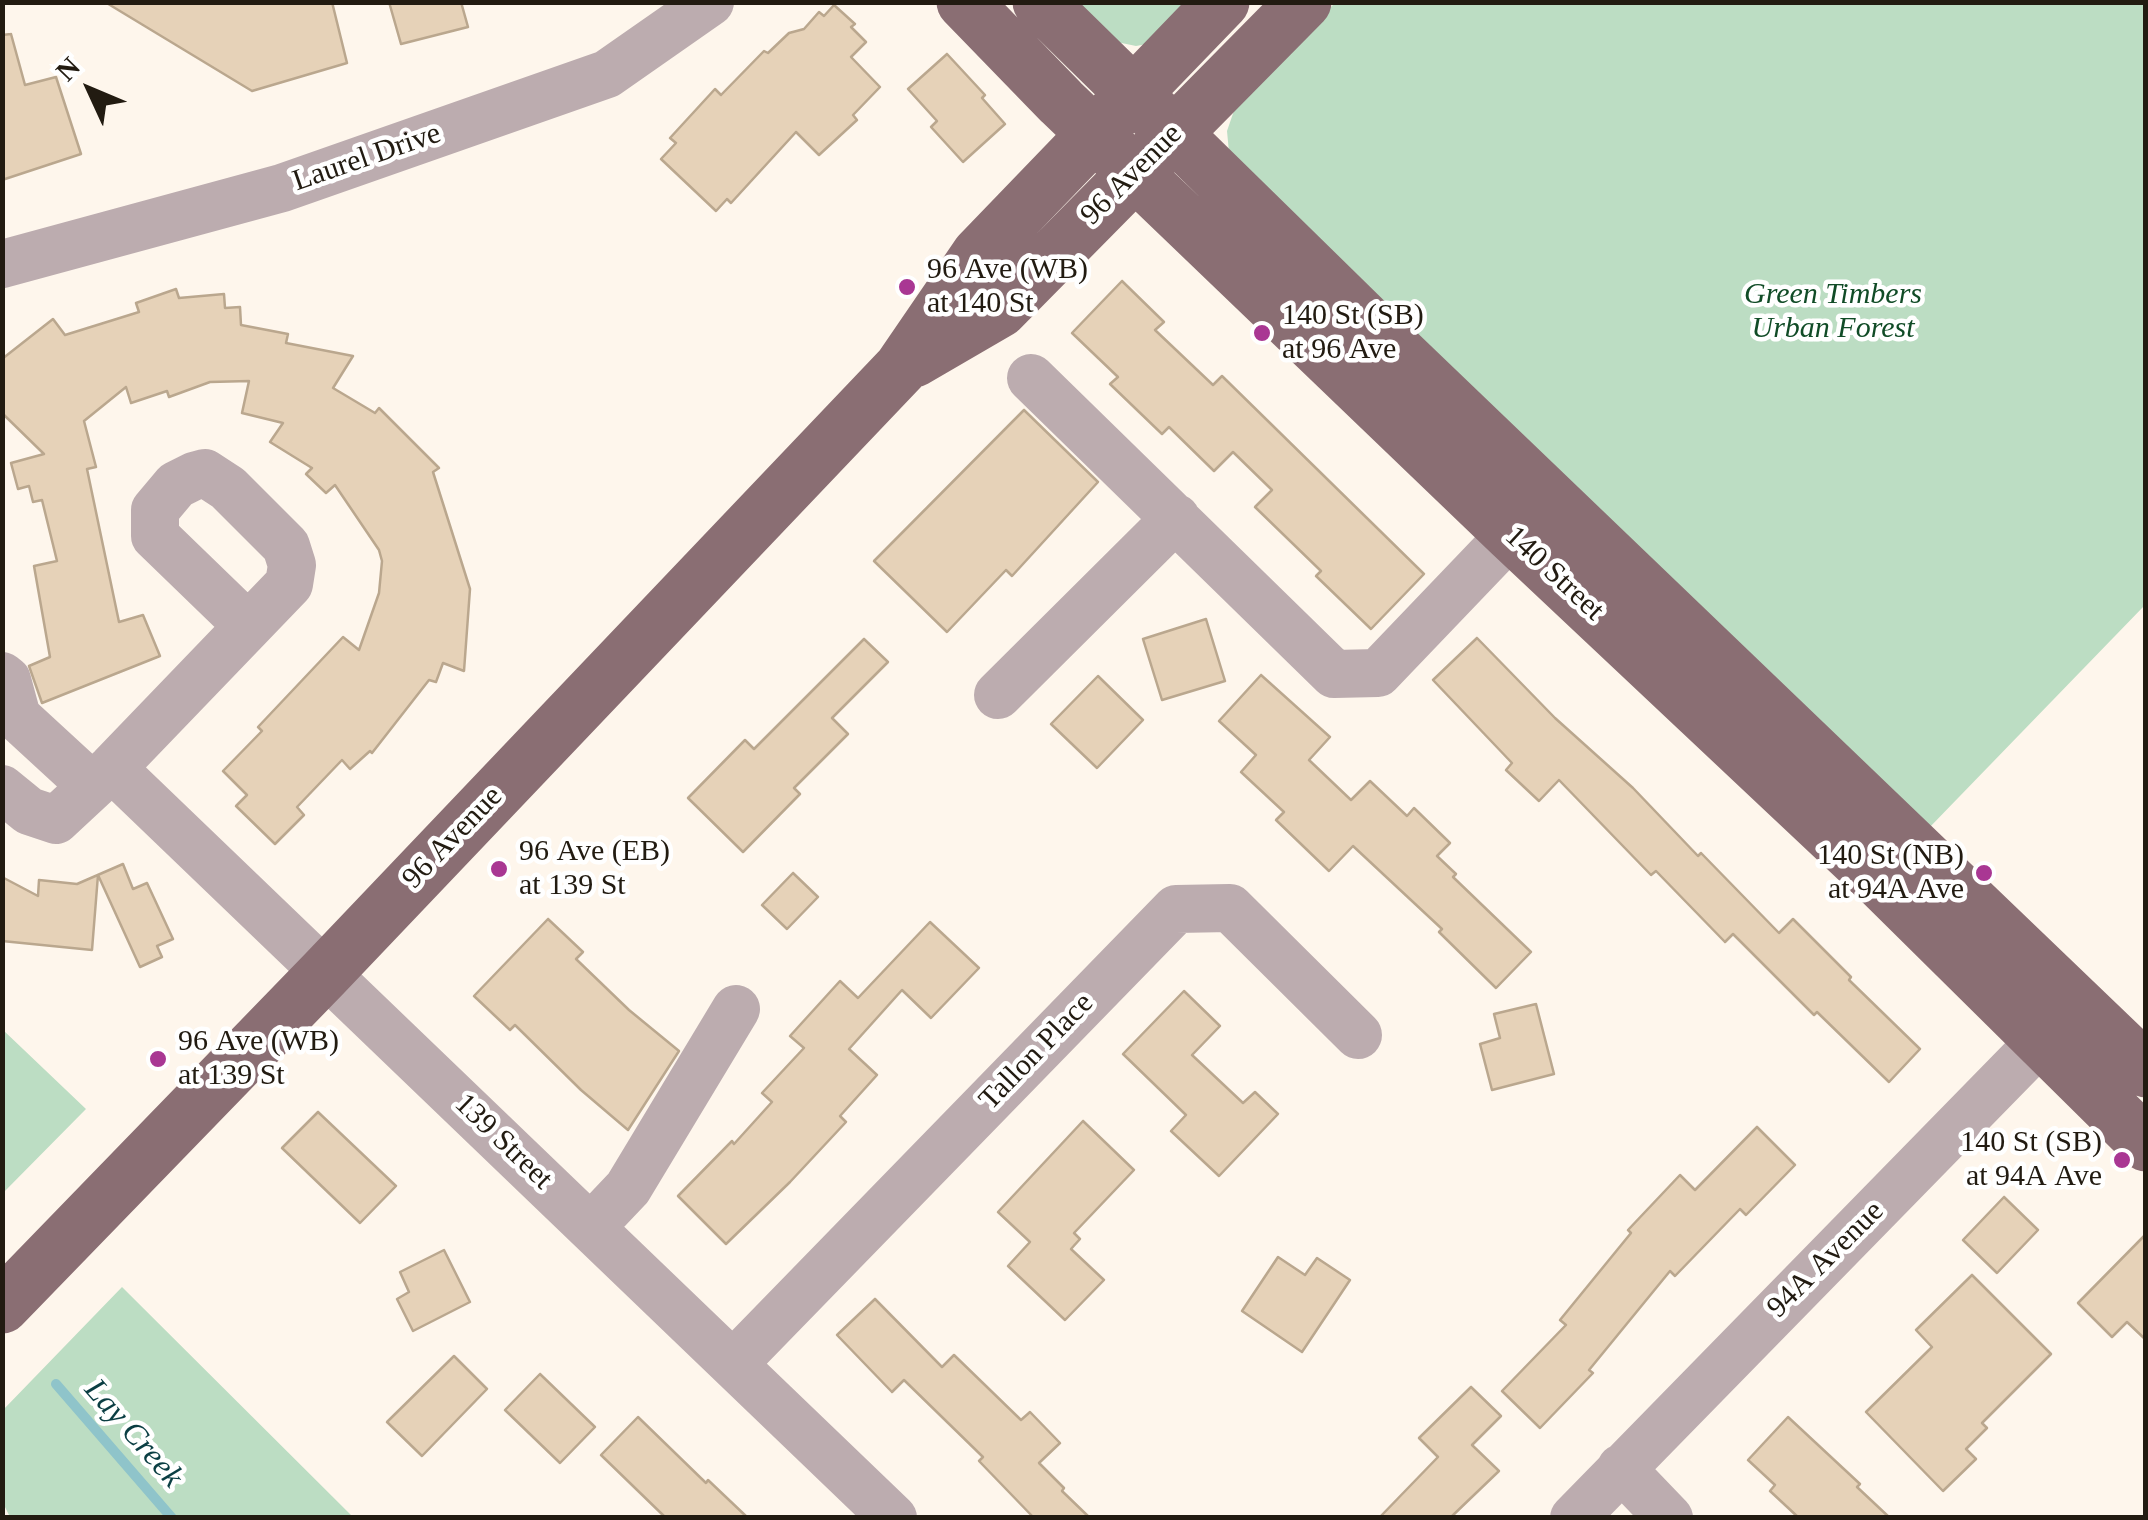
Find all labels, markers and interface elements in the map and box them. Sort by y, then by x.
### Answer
north arrow [40,40,140,140]
text: N [50,51,86,87]
street label: Laurel Drive [288,116,446,200]
street label: 96 Avenue [1074,117,1190,233]
place label: 96 Ave (WB) at 140 St [927,252,1088,322]
marker: 96 Ave (WB) at 140 St [896,276,918,298]
park label: Green Timbers Urban Forest [1744,277,1922,348]
place label: 140 St (SB) at 96 Ave [1282,298,1424,368]
marker: 140 St (SB) at 96 Ave [1251,322,1273,344]
street label: 140 Street [1497,519,1611,629]
street label: 96 Avenue [395,779,511,897]
place label: 96 Ave (EB) at 139 St [519,834,670,904]
place label: 140 St (NB) at 94A Ave [1817,838,1964,908]
marker: 96 Ave (EB) at 139 St [488,858,510,880]
marker: 140 St (NB) at 94A Ave [1973,862,1995,884]
street label: Tallon Place [972,986,1102,1118]
place label: 96 Ave (WB) at 139 St [178,1024,339,1094]
marker: 96 Ave (WB) at 139 St [147,1048,169,1070]
street label: 139 Street [446,1087,560,1197]
place label: 140 St (SB) at 94A Ave [1960,1125,2102,1196]
marker: 140 St (SB) at 94A Ave [2111,1149,2133,1171]
street label: 94A Avenue [1760,1194,1892,1326]
water label: Lay Creek [75,1372,191,1496]

